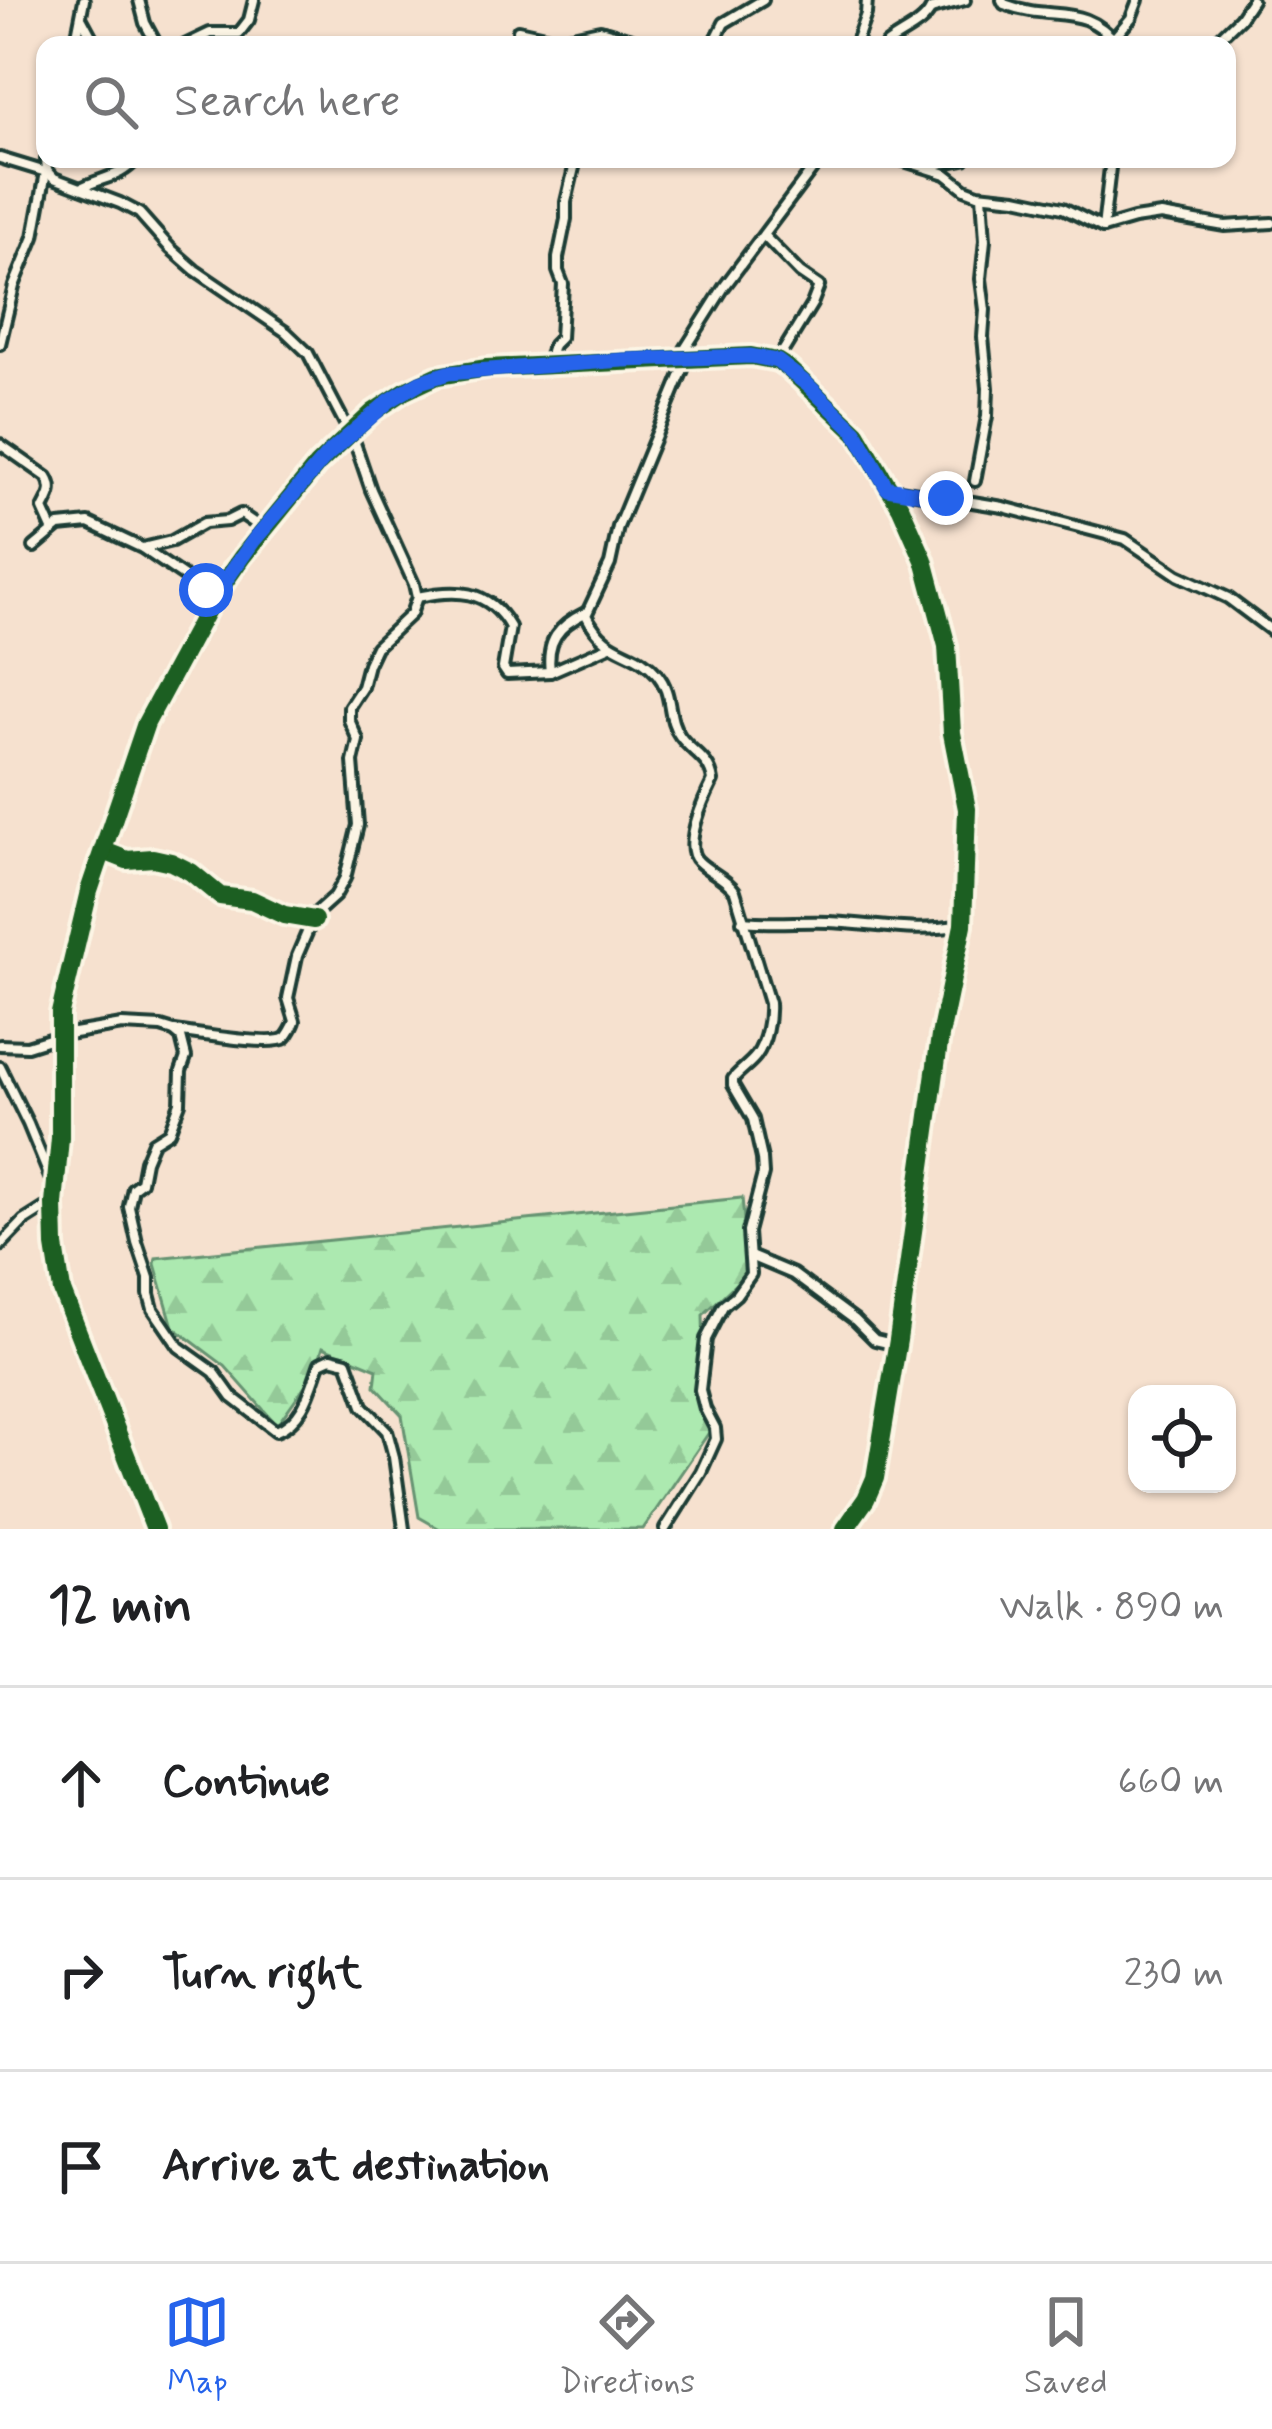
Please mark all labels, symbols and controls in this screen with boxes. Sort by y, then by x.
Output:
search box [36,36,1236,168]
icon: search [78,69,144,135]
text: Search here [174,73,401,132]
route end [919,471,973,525]
route start [179,563,233,617]
map controls [1128,1385,1236,1493]
button: locate [1128,1385,1236,1493]
text: 12 min [48,1574,192,1640]
text: Walk · 890 m [999,1582,1224,1633]
icon: ahead [48,1750,114,1816]
text: Continue [162,1753,330,1812]
text: 660 m [1117,1757,1224,1808]
icon: right [48,1942,114,2008]
text: Turn right [162,1945,362,2004]
text: 230 m [1123,1949,1224,2000]
icon: arrive [48,2134,114,2200]
text: Arrive at destination [162,2137,550,2196]
tab: Map [164,2289,230,2405]
tab: Directions [559,2289,695,2405]
tab: Saved [1024,2289,1108,2405]

